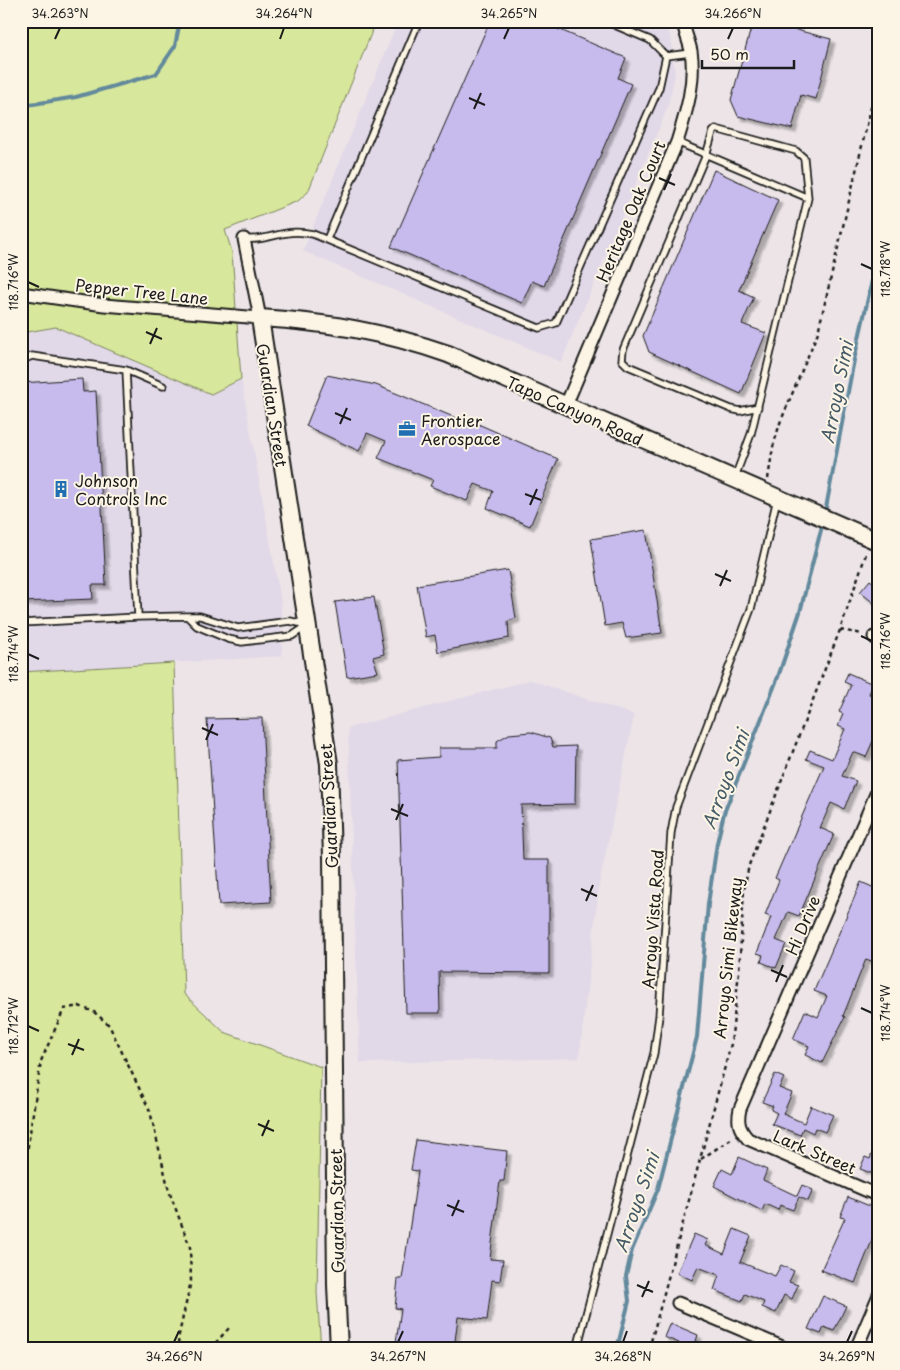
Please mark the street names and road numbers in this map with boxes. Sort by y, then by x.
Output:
street label: Heritage Oak Court [589,136,671,285]
street label: Pepper Tree Lane [74,272,210,310]
street label: Guardian Street [251,341,295,469]
street label: Tapo Canyon Road [503,369,647,451]
street label: Guardian Street [313,743,343,869]
street label: Arroyo Vista Road [635,849,669,989]
street label: Arroyo Simi Bikeway [707,876,747,1040]
street label: Hi Drive [779,891,825,959]
street label: Lark Street [770,1123,860,1179]
street label: Guardian Street [323,1148,349,1274]

